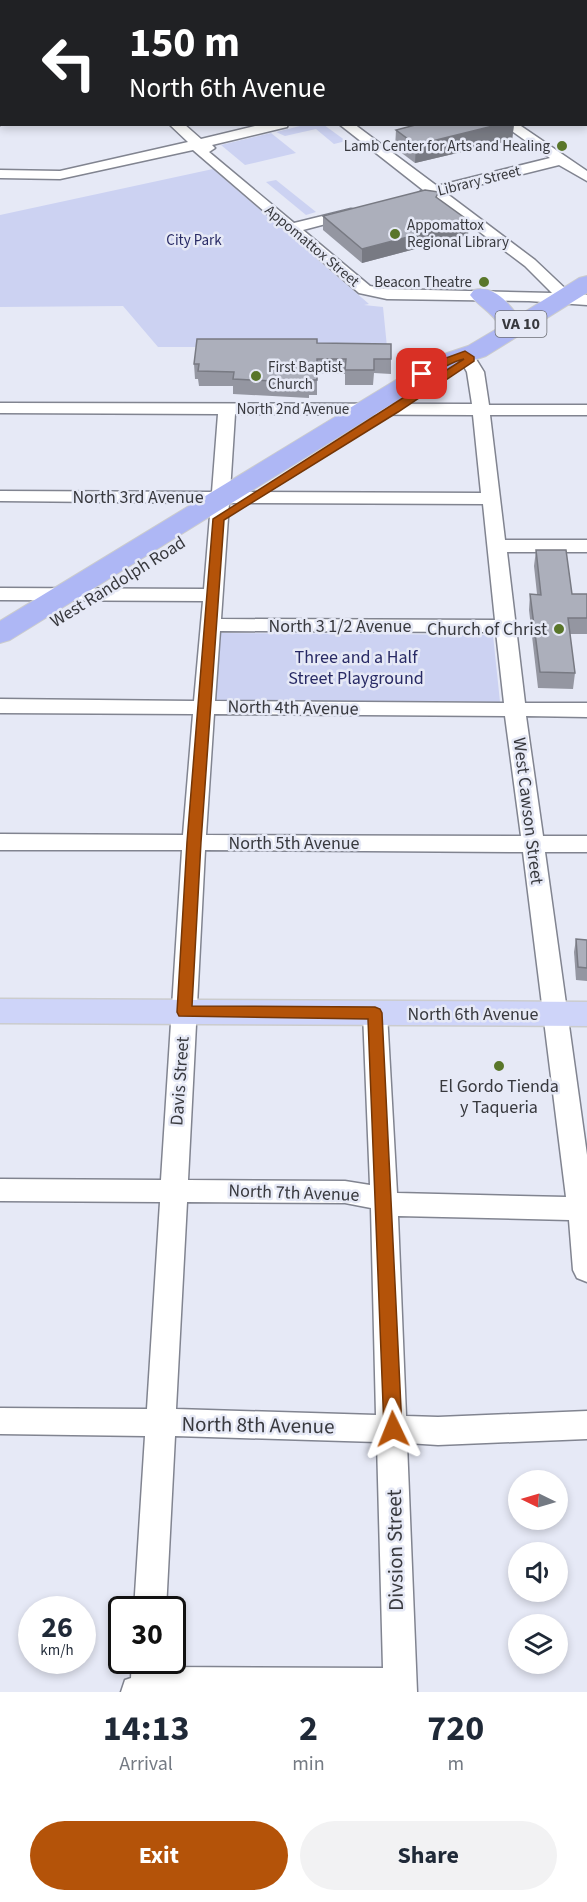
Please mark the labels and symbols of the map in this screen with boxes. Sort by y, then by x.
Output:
place label: Lamb Center for Arts and Healing [344,136,550,157]
marker: Lamb Center for Arts and Healing [555,139,569,153]
street label: Library Street [435,161,523,201]
street label: Appomattox Street [260,200,364,292]
place label: Appomattox Regional Library [407,215,509,253]
marker: Appomattox Regional Library [388,227,402,241]
park label: City Park [166,230,222,251]
place label: Beacon Theatre [374,272,472,293]
marker: Beacon Theatre [477,275,491,289]
road number: VA 10 [496,311,546,337]
pin [396,348,447,399]
place label: First Baptist Church [268,357,343,395]
marker: First Baptist Church [249,369,263,383]
street label: North 2nd Avenue [237,399,349,420]
street label: North 3rd Avenue [72,485,204,510]
street label: West Randolph Road [45,530,191,634]
street label: North 3 1/2 Avenue [269,614,412,639]
place label: Church of Christ [427,617,547,642]
marker: Church of Christ [552,622,566,636]
park label: Three and a Half Street Playground [288,645,424,691]
street label: North 4th Avenue [227,694,359,722]
street label: West Cawson Street [507,736,549,886]
street label: North 5th Avenue [228,831,360,856]
street label: North 6th Avenue [407,1002,539,1027]
street label: Davis Street [164,1036,196,1126]
marker: El Gordo Tienda y Taqueria [492,1059,506,1073]
place label: El Gordo Tienda y Taqueria [439,1074,559,1120]
street label: North 7th Avenue [228,1178,360,1208]
position arrow [361,1397,425,1461]
street label: North 8th Avenue [181,1409,335,1441]
north arrow [508,1470,568,1530]
street label: Divsion Street [379,1489,411,1611]
speed limit sign: 30 [108,1596,186,1674]

